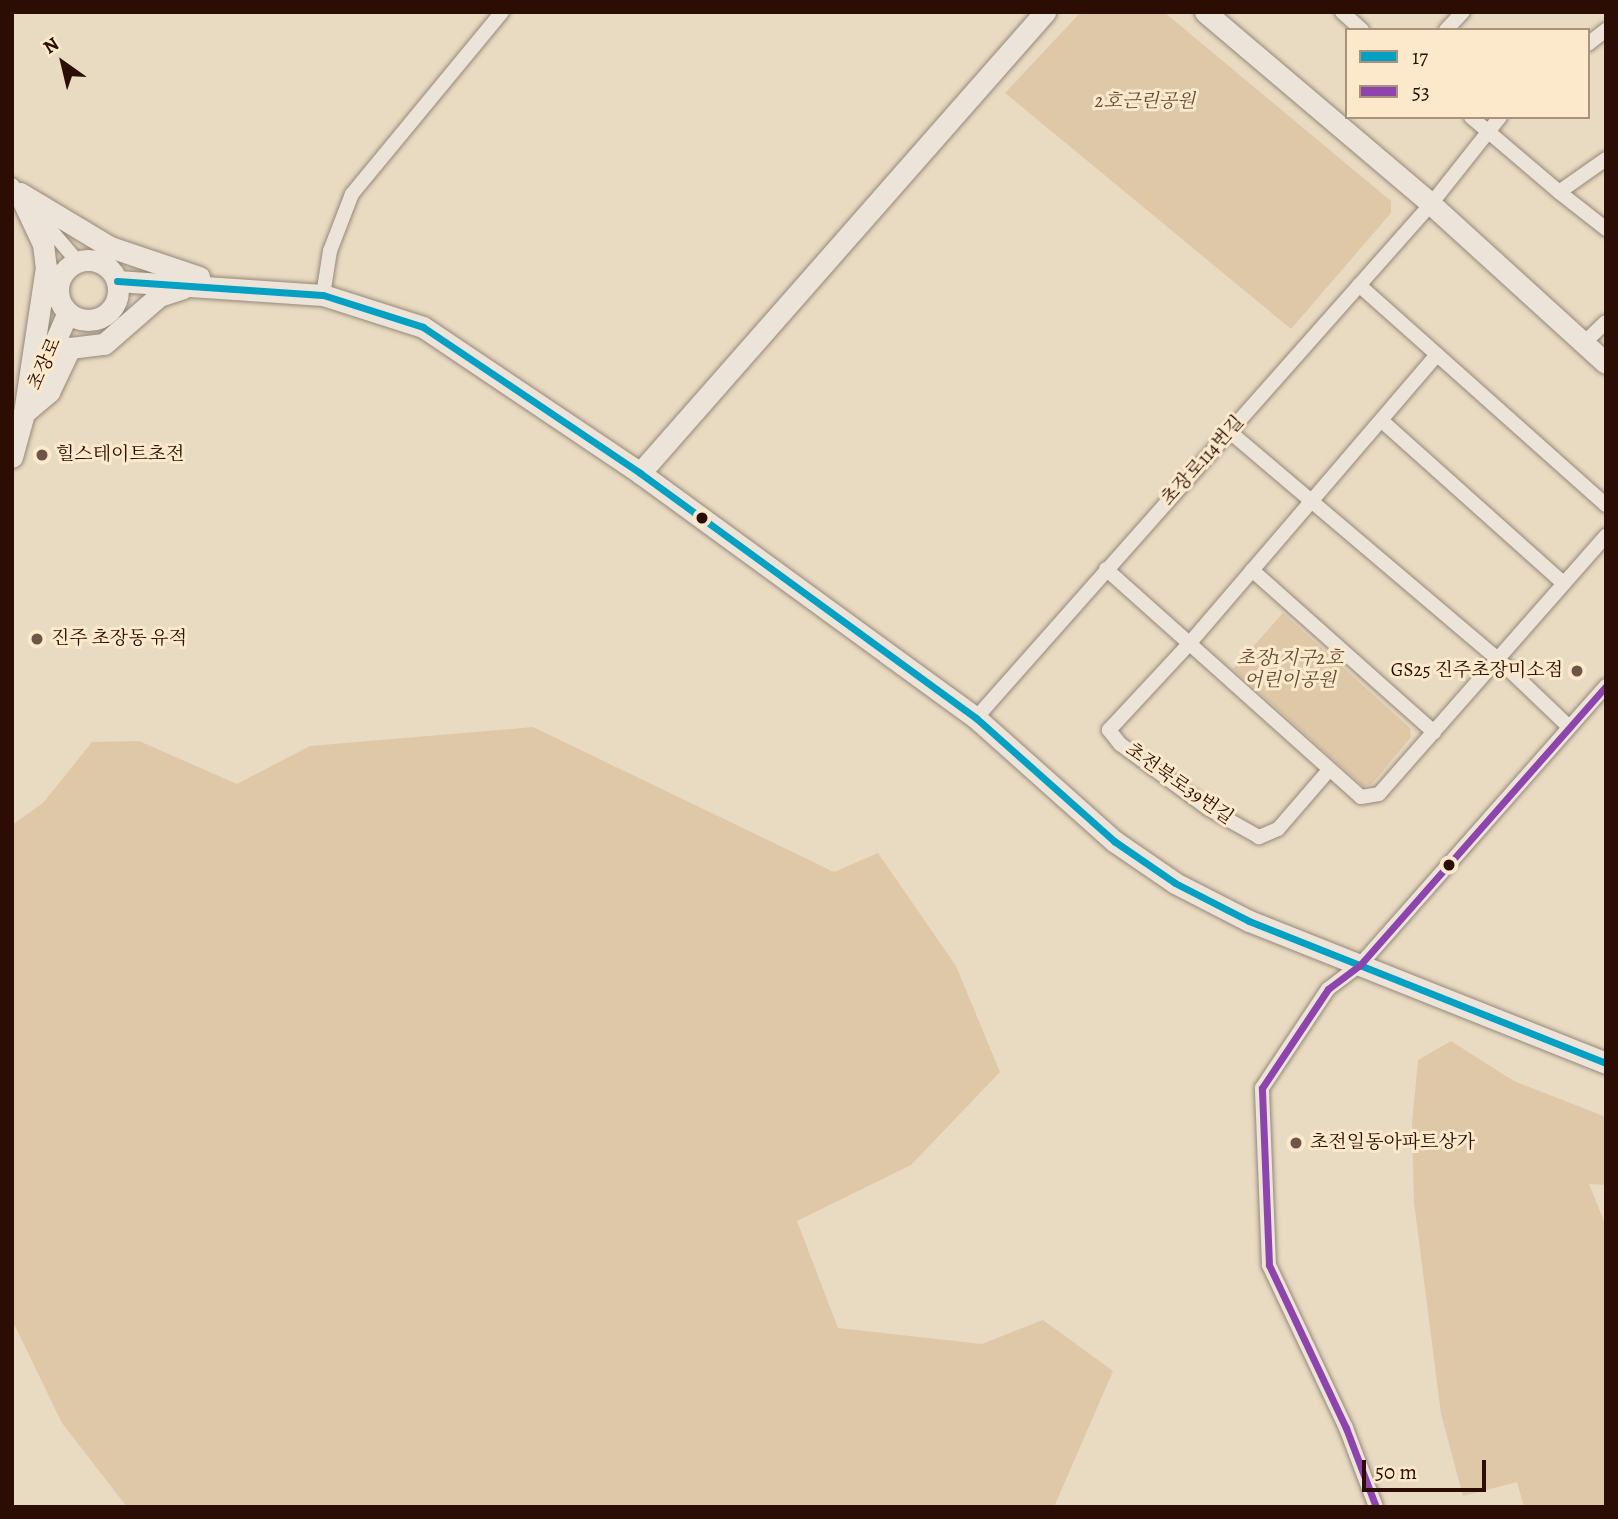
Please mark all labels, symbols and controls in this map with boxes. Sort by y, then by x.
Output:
north arrow [28,28,98,98]
legend [1345,28,1590,119]
text: N [38,31,64,60]
text: 17 [1412,43,1428,71]
text: 53 [1412,78,1430,106]
park label: 2호근린공원 [1095,91,1195,113]
street label: 초장로 [23,334,67,394]
street label: 초장로114번길 [1157,411,1249,511]
place label: 힐스테이트초전 [56,444,184,466]
marker: 힐스테이트초전 [34,447,50,463]
unlabelled marker [695,511,709,525]
place label: 진주 초장동 유적 [51,628,187,650]
marker: 진주 초장동 유적 [29,631,45,647]
park label: 초장1지구2호 어린이공원 [1237,648,1343,692]
place label: GS25 진주초장미소점 [1391,660,1563,682]
marker: GS25 진주초장미소점 [1569,663,1585,679]
street label: 초전북로39번길 [1121,738,1237,830]
unlabelled marker [1442,858,1456,872]
place label: 초전일동아파트상가 [1310,1132,1475,1154]
marker: 초전일동아파트상가 [1288,1135,1304,1151]
scale bar [1366,1446,1490,1490]
text: 50 m [1375,1458,1417,1486]

